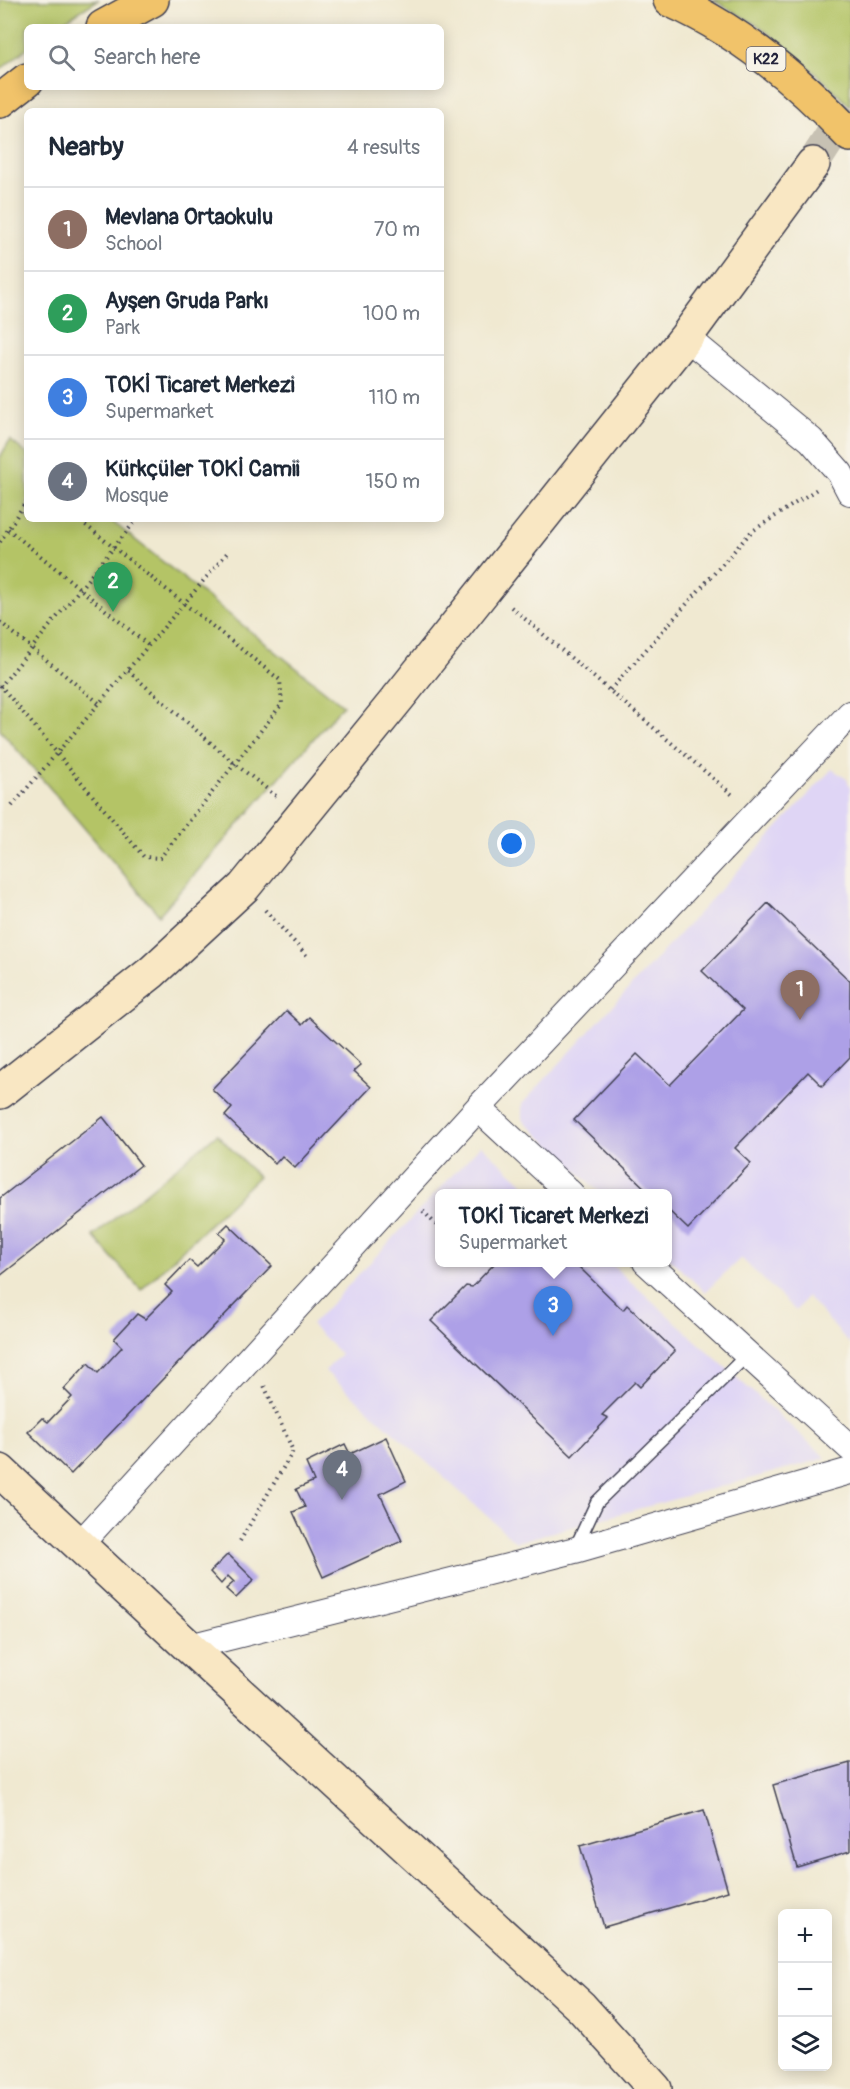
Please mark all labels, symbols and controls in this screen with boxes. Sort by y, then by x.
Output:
search box [24,24,444,90]
icon: search [45,41,78,74]
text: Search here [93,43,200,71]
road number: K22 [746,47,786,71]
text: Nearby [48,131,124,163]
text: 4 results [347,135,420,160]
text: Mevlana Ortaokulu [105,203,273,231]
text: 1 [64,217,71,242]
text: 70 m [374,217,420,242]
text: School [105,231,162,256]
text: Ayşen Gruda Parkı [105,287,269,315]
text: 2 [62,301,73,326]
text: 100 m [363,301,420,326]
text: Park [105,315,140,340]
text: TOKİ Ticaret Merkezi [105,371,295,399]
text: 3 [62,385,73,410]
text: 110 m [369,385,420,410]
text: Supermarket [105,399,214,424]
text: Kürkçüler TOKİ Camii [105,455,300,483]
text: 4 [62,469,73,494]
text: 150 m [366,469,420,494]
text: Mosque [105,483,168,508]
pin: 2 [94,562,132,612]
your location [497,829,526,858]
pin: 1 [780,970,820,1020]
popup [435,1189,672,1267]
text: TOKİ Ticaret Merkezi [459,1202,648,1230]
text: Supermarket [459,1230,567,1255]
pin: 3 [534,1286,572,1336]
pin: 4 [322,1450,362,1500]
map controls [778,1909,832,2071]
button: + [778,1909,832,1963]
button: − [778,1963,832,2017]
button: layers [778,2017,832,2071]

